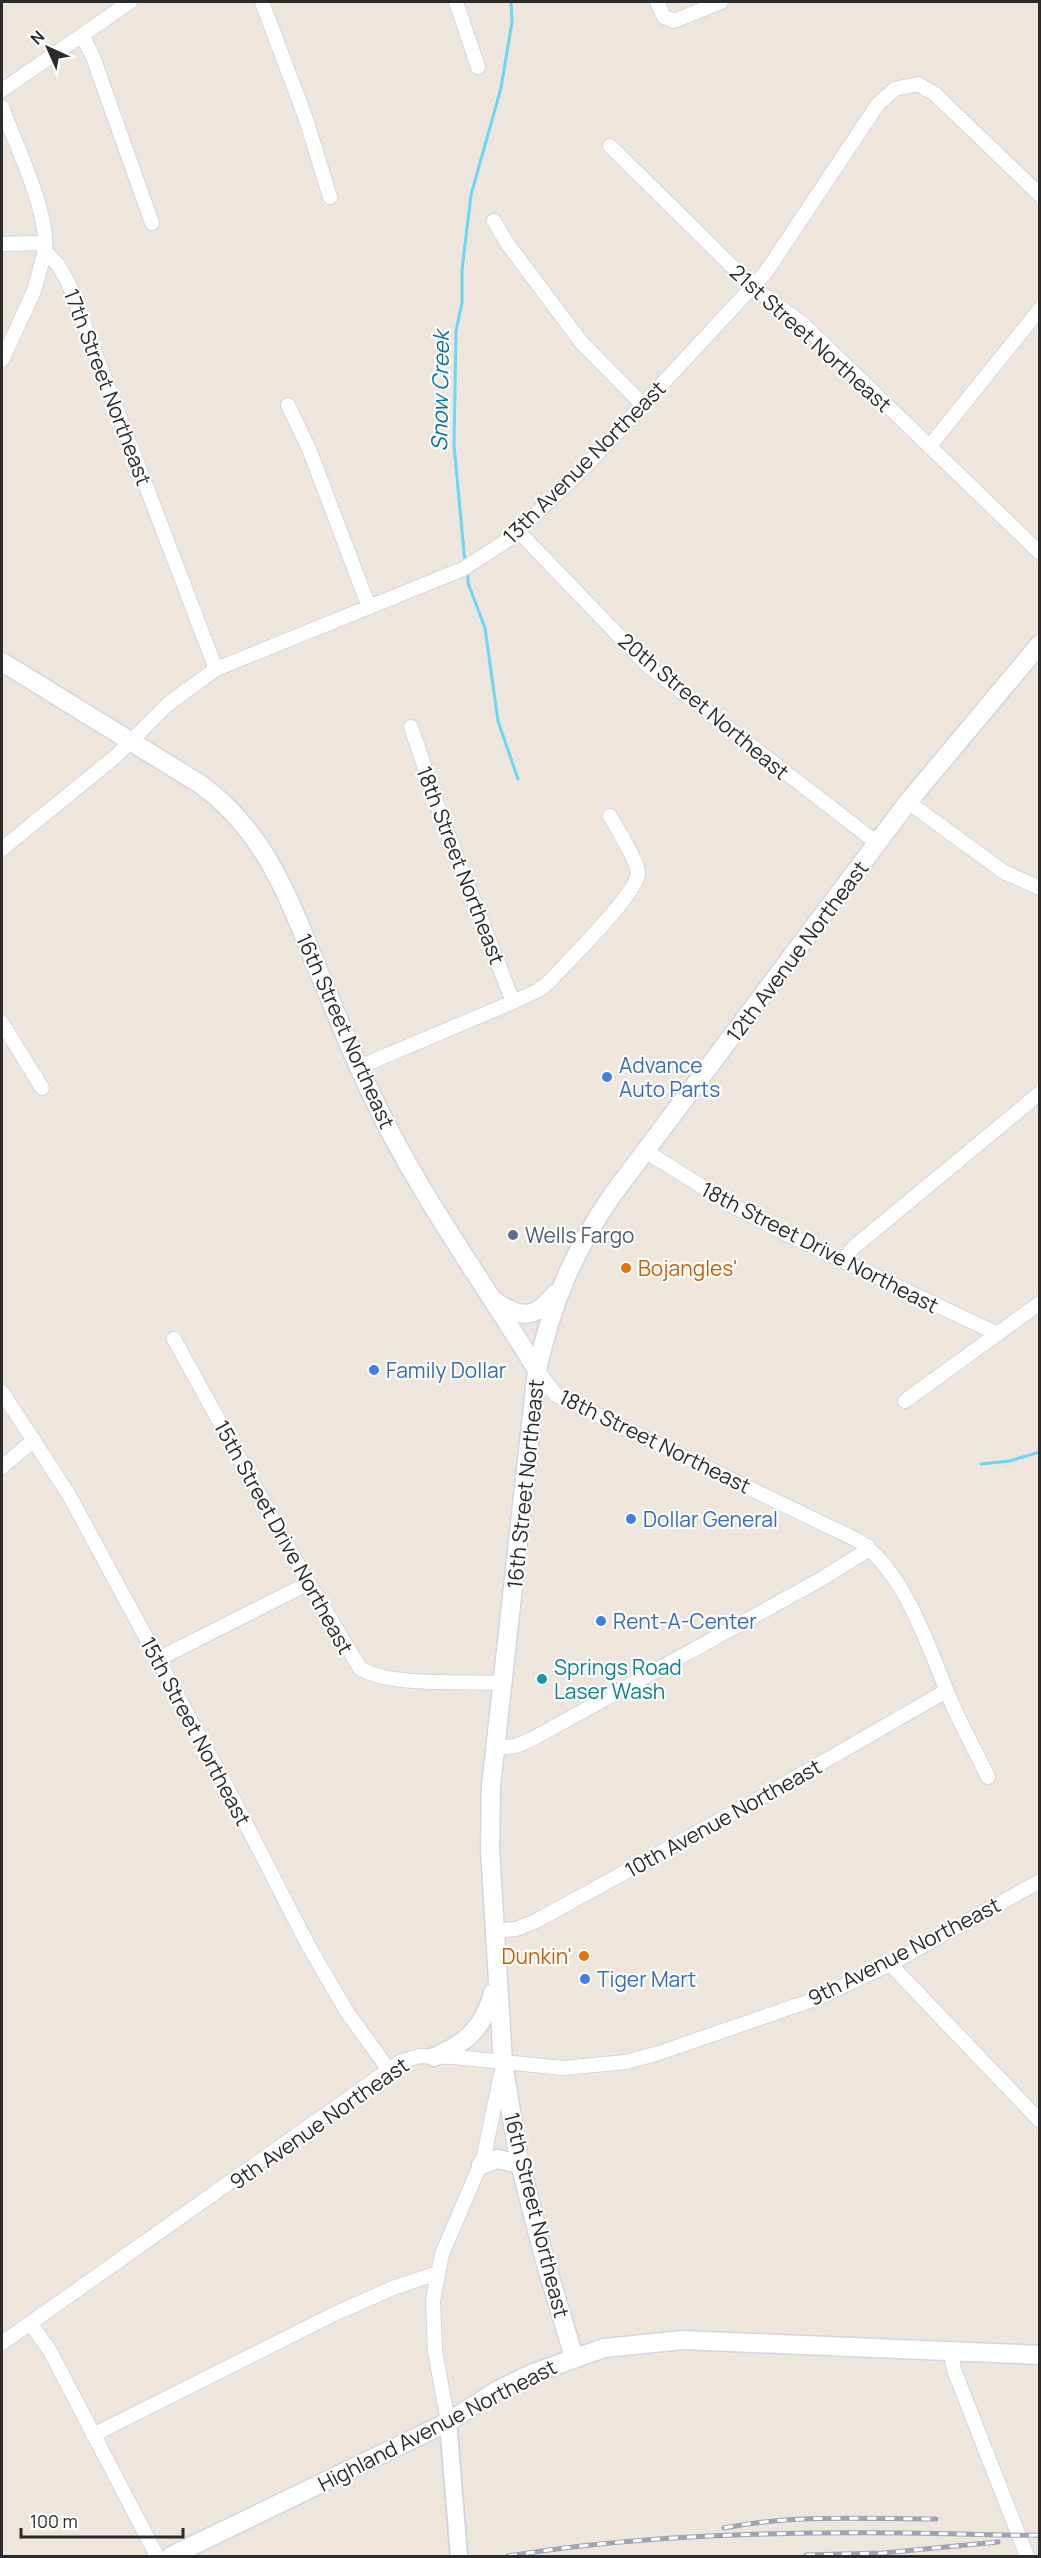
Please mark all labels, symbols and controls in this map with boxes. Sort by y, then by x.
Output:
north arrow [18,18,78,78]
text: N [26,26,49,49]
street label: 21st Street Northeast [724,258,898,418]
street label: 17th Street Northeast [58,285,158,489]
water label: Snow Creek [424,327,456,452]
street label: 13th Avenue Northeast [497,375,671,549]
street label: 20th Street Northeast [613,626,795,786]
street label: 18th Street Northeast [410,762,512,968]
street label: 12th Avenue Northeast [720,855,874,1047]
street label: 16th Street Northeast [290,929,402,1133]
place label: Advance Auto Parts [619,1051,720,1103]
marker: Advance Auto Parts [600,1070,614,1084]
street label: 18th Street Drive Northeast [696,1175,944,1319]
place label: Wells Fargo [525,1221,635,1249]
marker: Wells Fargo [506,1228,520,1242]
place label: Bojangles' [638,1254,737,1282]
marker: Bojangles' [619,1261,633,1275]
place label: Family Dollar [386,1356,507,1384]
marker: Family Dollar [367,1363,381,1377]
street label: 16th Street Northeast [500,1378,550,1590]
street label: 18th Street Northeast [555,1382,755,1500]
street label: 15th Street Drive Northeast [208,1415,360,1659]
place label: Dollar General [643,1505,778,1533]
marker: Dollar General [624,1512,638,1526]
place label: Rent-A-Center [613,1607,757,1635]
marker: Rent-A-Center [594,1614,608,1628]
street label: 15th Street Northeast [134,1632,258,1830]
place label: Springs Road Laser Wash [554,1653,682,1705]
marker: Springs Road Laser Wash [535,1672,549,1686]
street label: 10th Avenue Northeast [620,1752,826,1884]
street label: 9th Avenue Northeast [803,1890,1005,2012]
place label: Dunkin' [502,1942,572,1970]
marker: Dunkin' [577,1949,591,1963]
place label: Tiger Mart [597,1965,696,1993]
marker: Tiger Mart [578,1972,592,1986]
street label: 9th Avenue Northeast [224,2051,414,2195]
street label: 16th Street Northeast [498,2109,576,2321]
street label: Highland Avenue Northeast [313,2353,561,2497]
scale bar [21,2501,183,2539]
text: 100 m [30,2509,78,2533]

